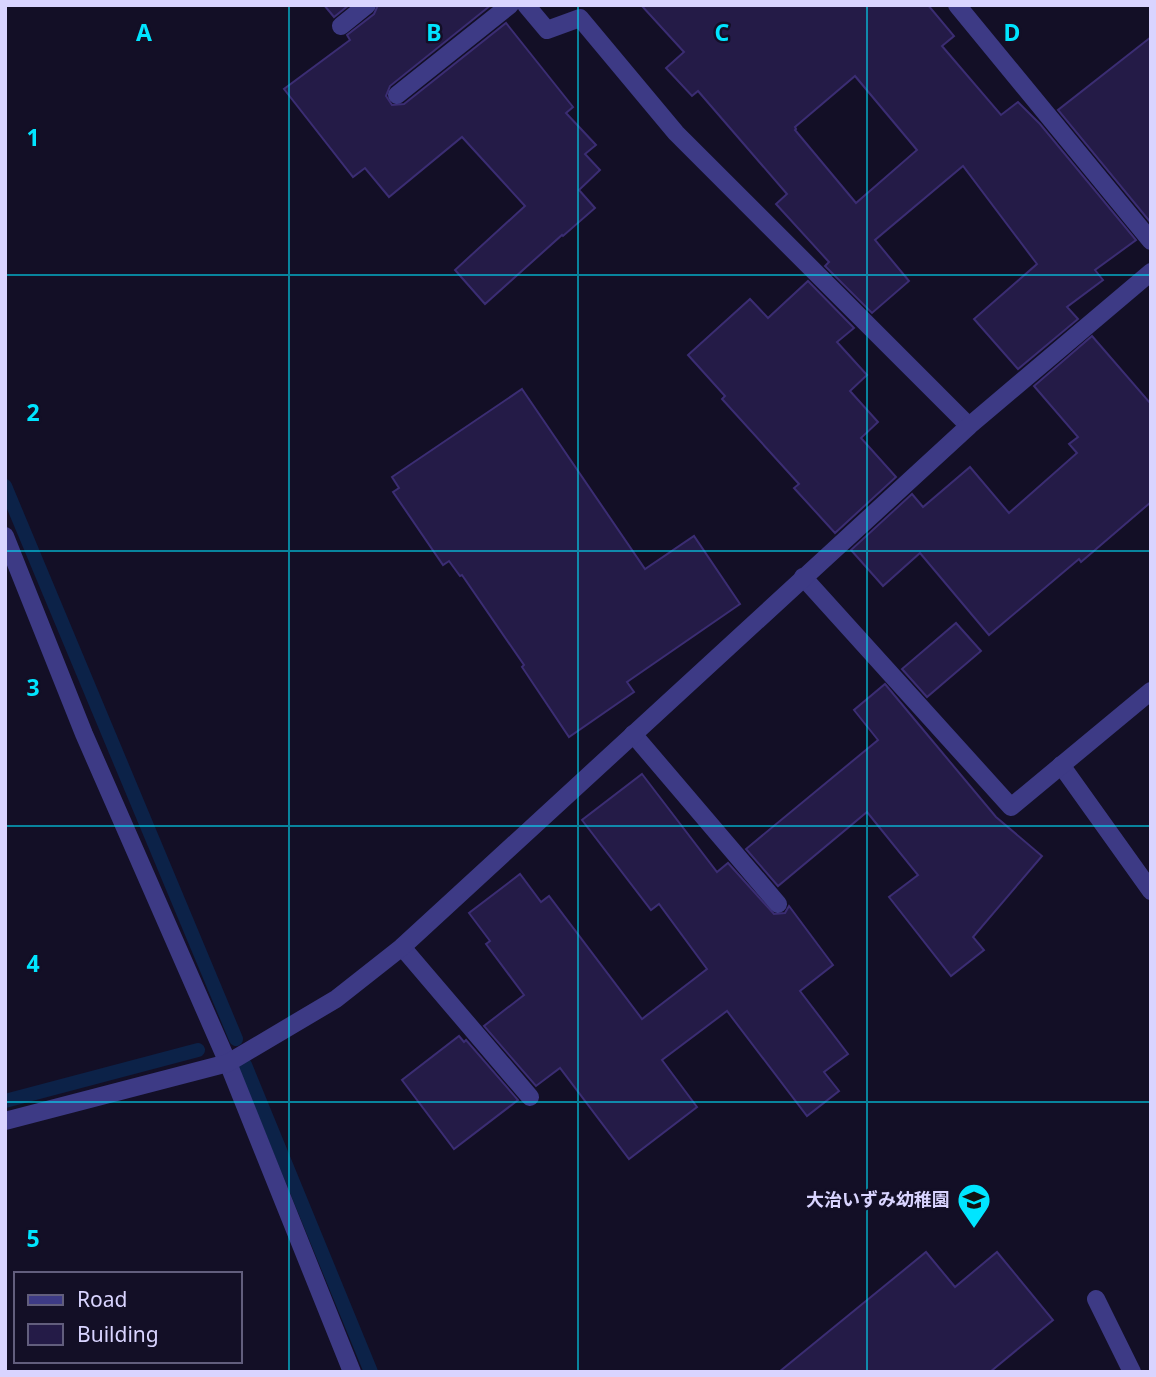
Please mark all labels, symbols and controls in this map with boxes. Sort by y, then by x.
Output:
text: A [136,16,152,48]
text: B [426,16,442,48]
text: C [715,16,730,48]
text: D [1004,16,1020,48]
text: 1 [26,121,40,153]
text: 2 [26,396,40,428]
text: 3 [26,671,40,703]
text: 4 [26,947,40,979]
school or university icon: 大治いずみ幼稚園 [955,1181,993,1230]
place label: 大治いずみ幼稚園 [806,1187,950,1211]
text: 5 [26,1222,40,1254]
legend [14,1272,242,1363]
text: Road [77,1285,127,1313]
text: Building [77,1320,159,1348]

